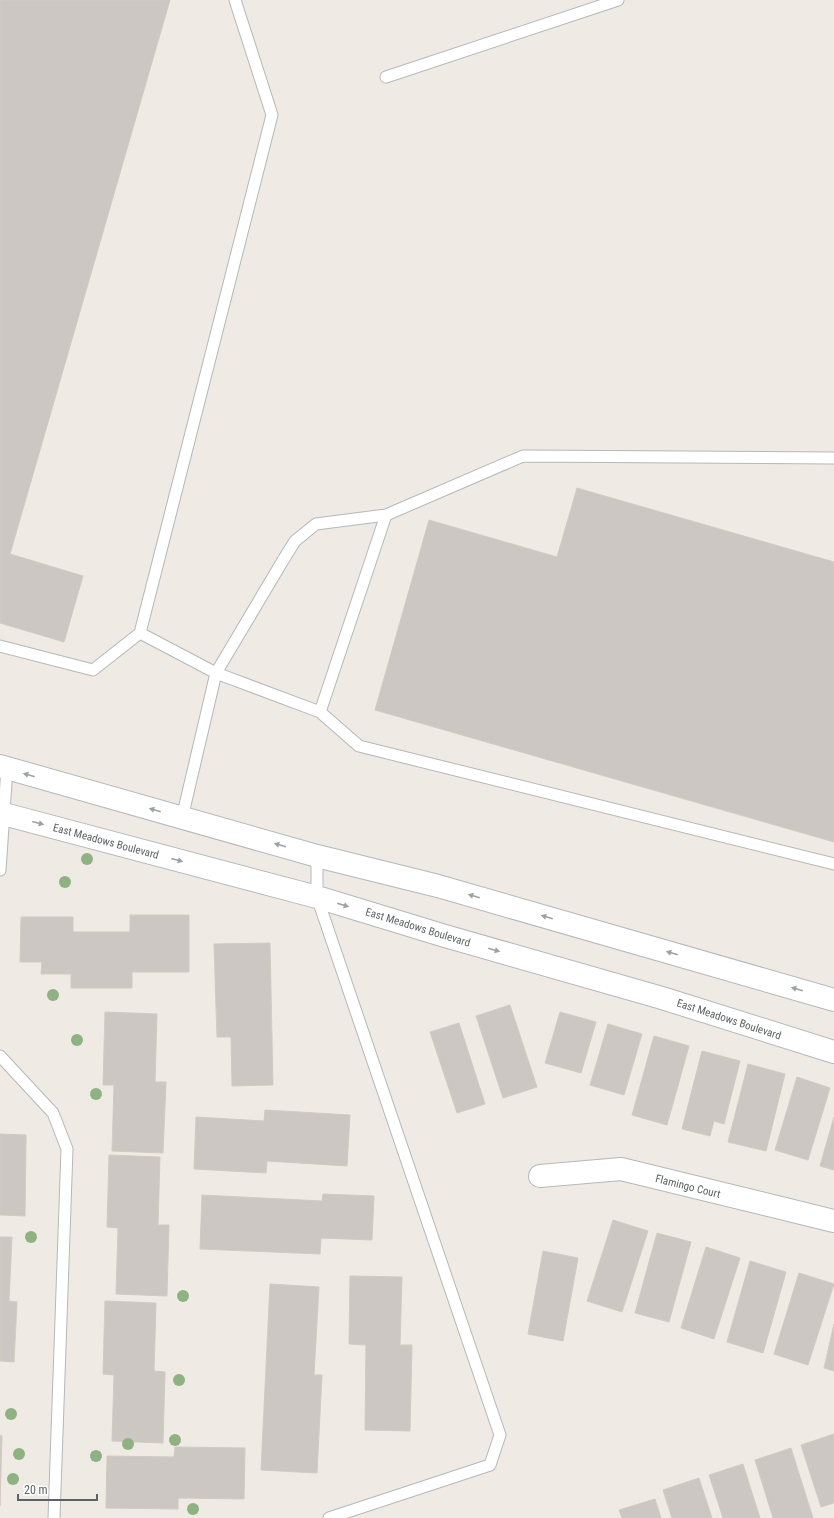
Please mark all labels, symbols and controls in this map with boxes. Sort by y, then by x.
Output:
one-way arrow [23,771,36,777]
one-way arrow [148,807,160,813]
one-way arrow [32,820,44,826]
street label: East Meadows Boulevard [52,821,160,862]
one-way arrow [273,842,285,848]
one-way arrow [171,857,183,863]
one-way arrow [468,893,480,899]
one-way arrow [337,902,349,908]
street label: East Meadows Boulevard [364,905,472,950]
one-way arrow [540,914,552,920]
one-way arrow [488,947,500,953]
one-way arrow [665,950,677,956]
one-way arrow [790,986,802,992]
street label: East Meadows Boulevard [675,996,783,1042]
street label: Flamingo Court [654,1172,722,1201]
scale bar [18,1476,97,1502]
text: 20 m [24,1483,48,1497]

